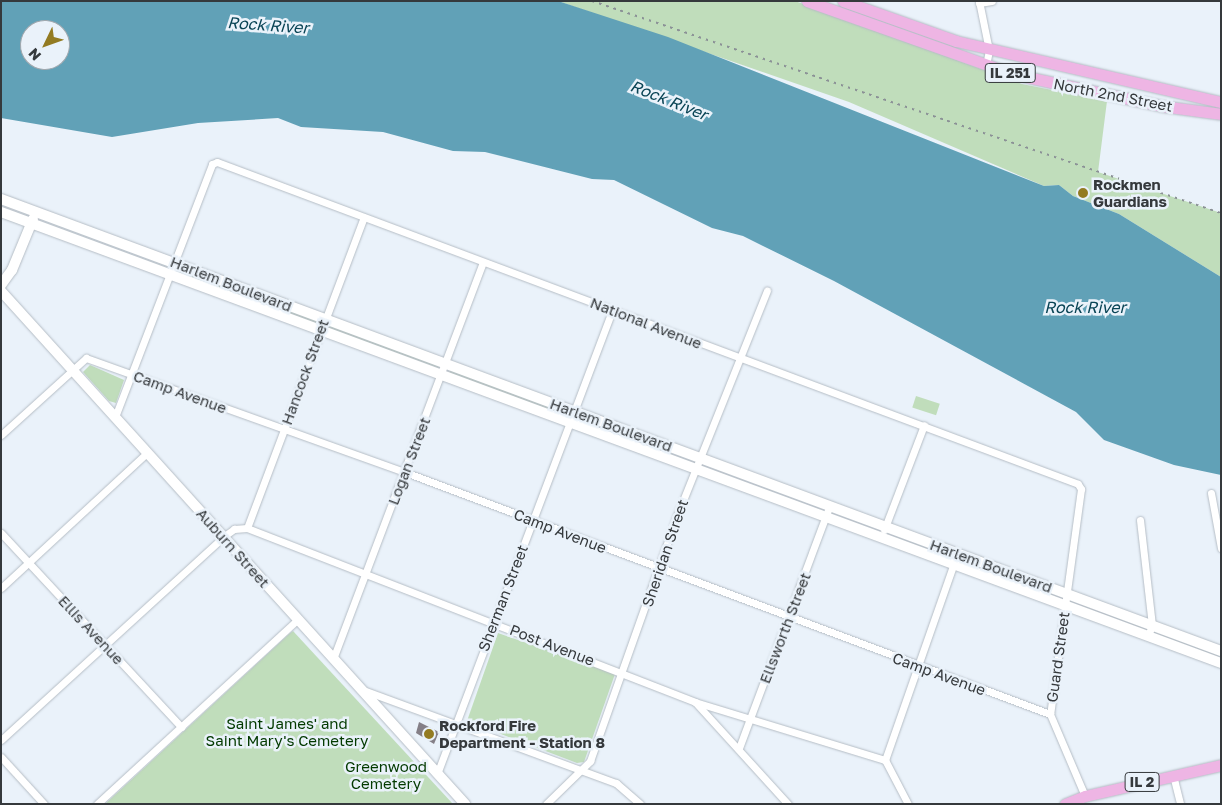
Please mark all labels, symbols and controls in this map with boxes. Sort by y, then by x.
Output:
water label: Rock River [227,13,309,37]
north arrow [20,20,70,70]
text: N [24,45,44,64]
road number: IL 251 [984,62,1036,84]
street label: North 2nd Street [1052,75,1174,115]
water label: Rock River [628,76,710,124]
place label: Rockmen Guardians [1093,175,1167,210]
marker: Rockmen Guardians [1077,187,1089,199]
street label: Harlem Boulevard [168,253,294,315]
street label: National Avenue [588,293,704,353]
water label: Rock River [1044,297,1126,317]
street label: Hancock Street [278,317,332,427]
street label: Camp Avenue [131,367,229,417]
street label: Harlem Boulevard [547,395,675,455]
street label: Logan Street [384,415,434,507]
street label: Sheridan Street [638,497,692,609]
street label: Auburn Street [193,505,273,591]
street label: Camp Avenue [511,505,609,557]
street label: Harlem Boulevard [927,536,1055,596]
street label: Sherman Street [474,542,532,654]
street label: Ellsworth Street [756,570,814,686]
street label: Ellis Avenue [55,592,127,668]
street label: Guard Street [1043,611,1073,703]
street label: Post Avenue [507,621,597,669]
street label: Camp Avenue [890,649,988,699]
park label: Saint James' and Saint Mary's Cemetery [206,714,368,749]
place label: Rockford Fire Department - Station 8 [439,716,605,751]
marker: Rockford Fire Department - Station 8 [423,728,435,740]
park label: Greenwood Cemetery [345,757,427,792]
road number: IL 2 [1124,770,1160,794]

